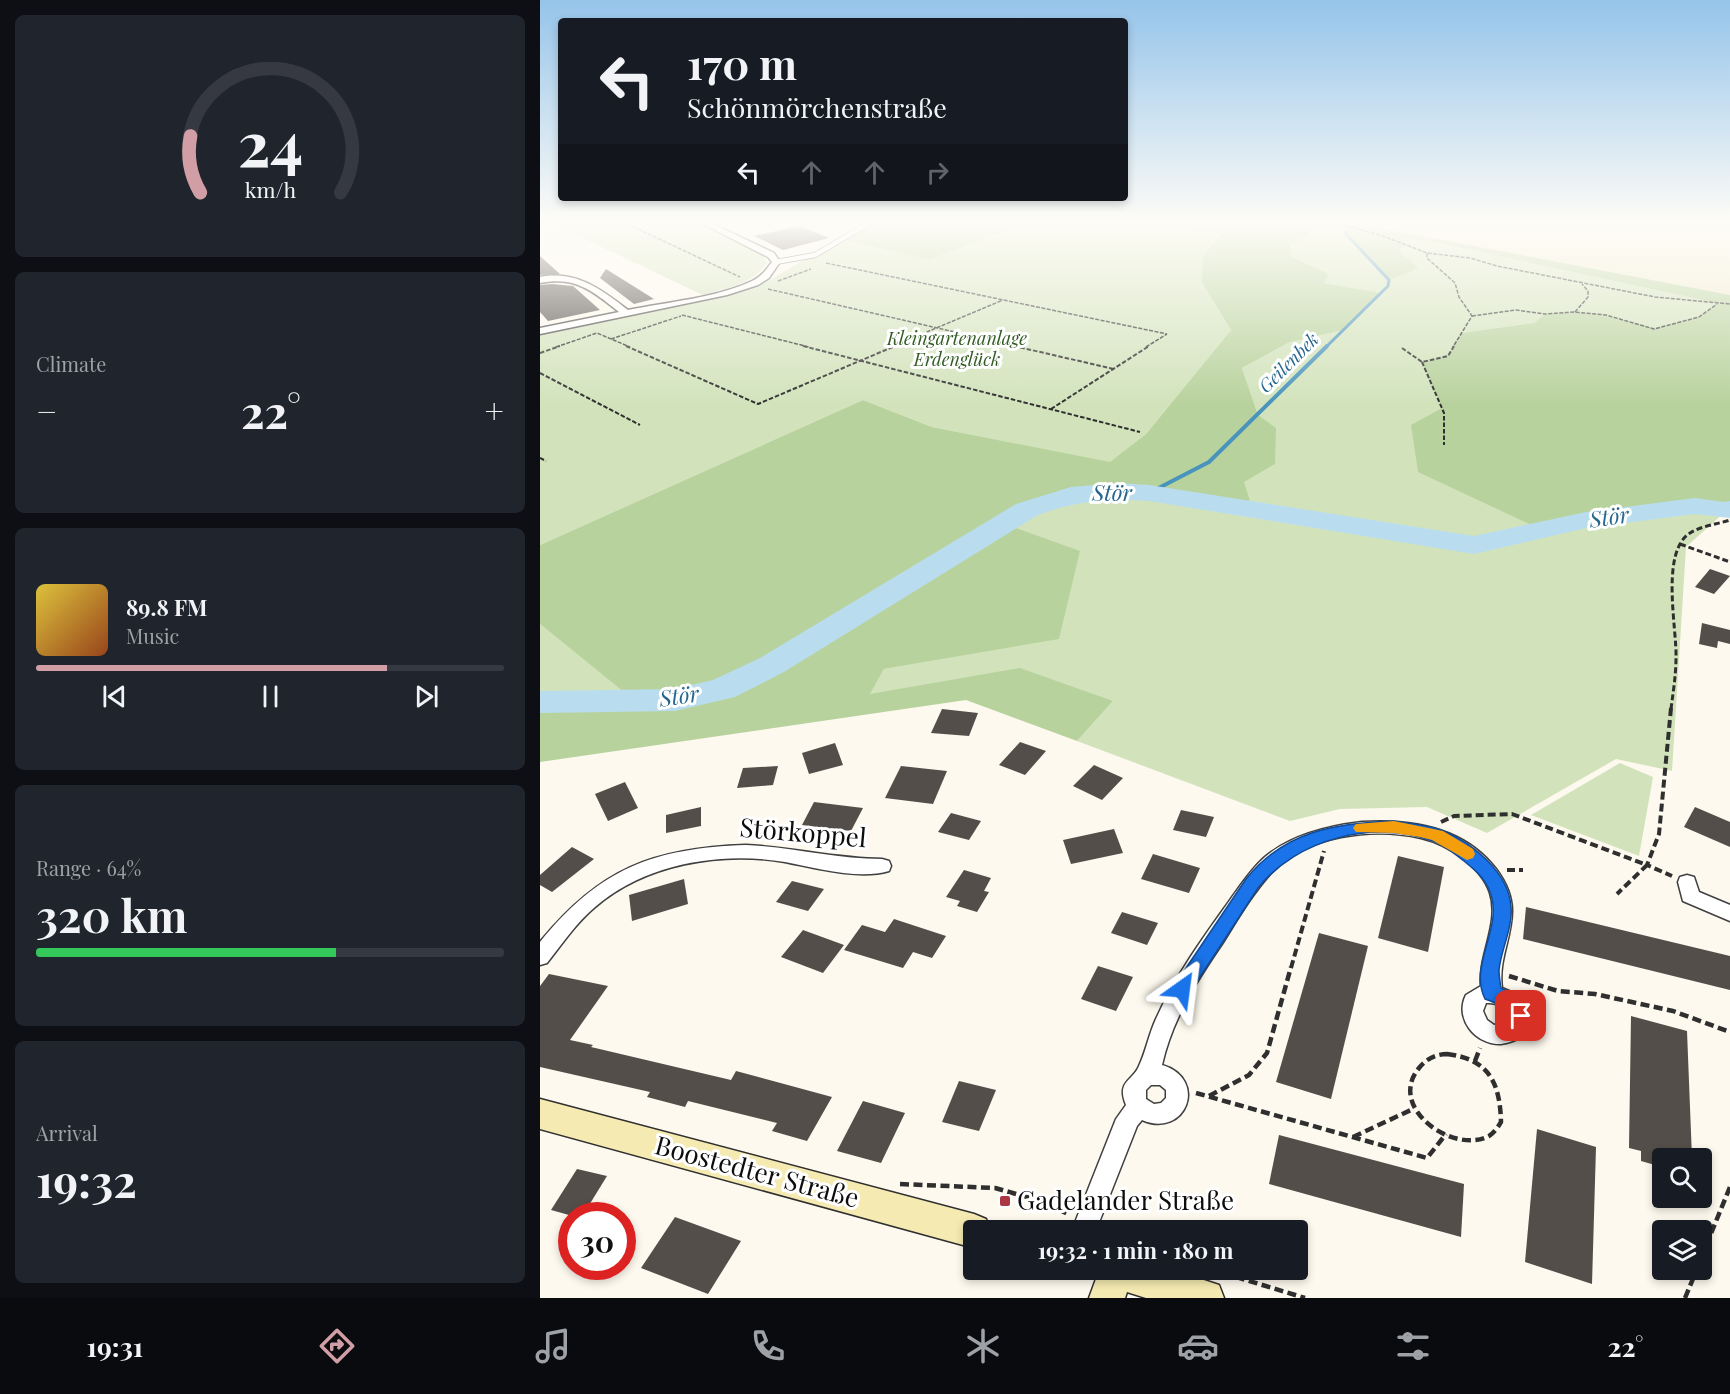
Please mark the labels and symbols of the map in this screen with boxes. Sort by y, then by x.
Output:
park label: Kleingartenanlage Erdenglück [886,326,1027,371]
water label: Geilenbek [1253,327,1323,397]
water label: Stör [1091,477,1132,507]
water label: Stör [1586,498,1631,534]
water label: Stör [656,677,701,713]
street label: Störkoppel [738,809,868,854]
position arrow [1150,957,1214,1021]
pin [1495,990,1546,1041]
street label: Boostedter Straße [652,1127,863,1215]
place label: Gadelander Straße [1017,1182,1234,1217]
marker: Gadelander Straße [998,1194,1012,1208]
speed limit sign: 30 [558,1202,636,1280]

